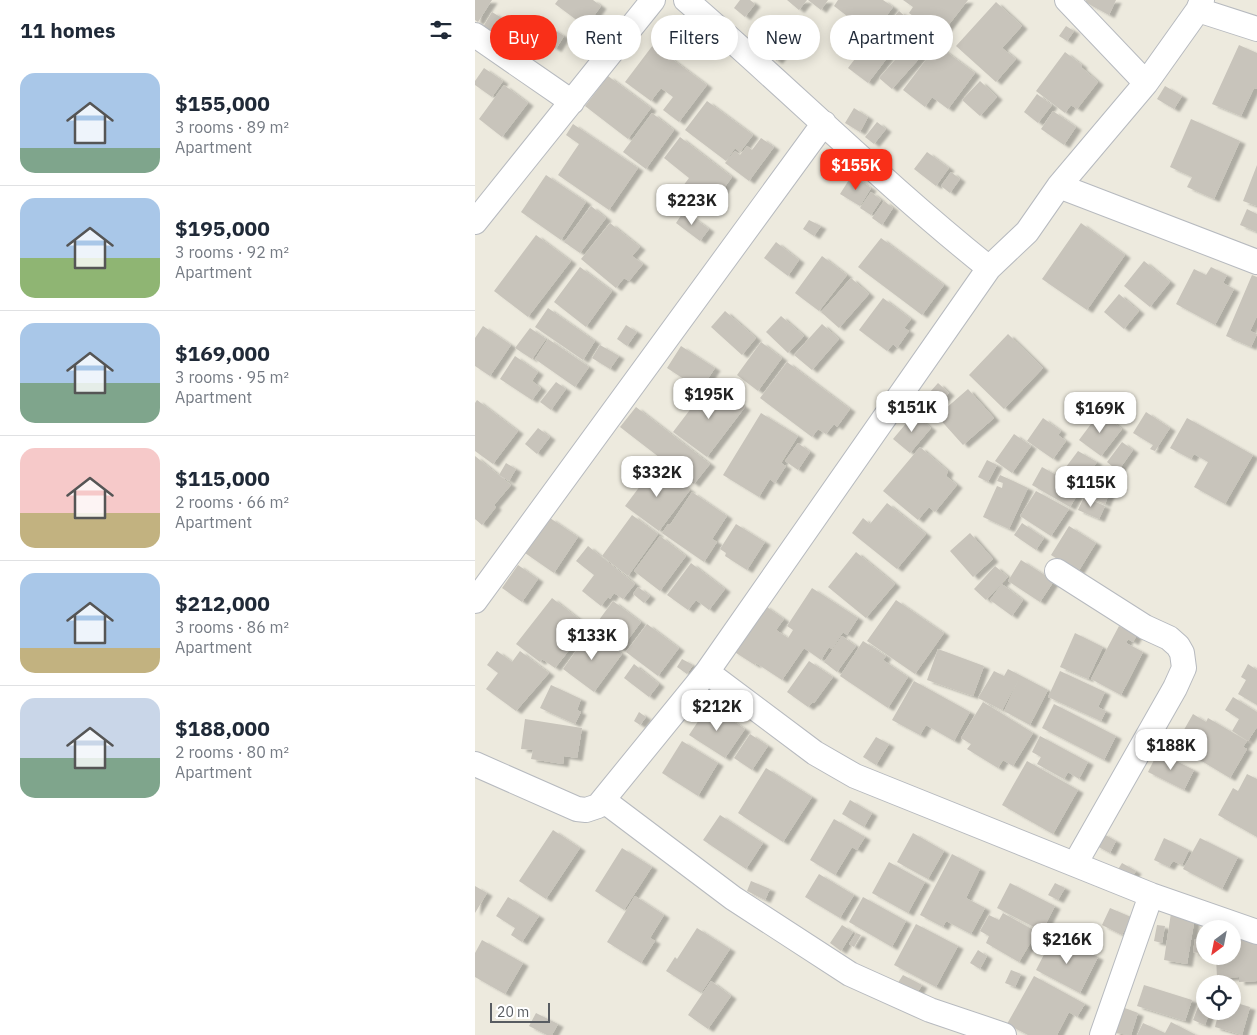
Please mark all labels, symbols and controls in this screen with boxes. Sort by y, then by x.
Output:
chip: Buy [490,15,557,60]
chip: Rent [567,15,641,60]
chip: Filters [651,15,738,60]
chip: New [748,15,820,60]
chip: Apartment [830,15,953,60]
text: 11 homes [20,16,116,44]
icon: filters [427,16,455,44]
text: $155,000 [175,89,270,117]
icon: home [60,93,120,153]
text: 3 rooms · 89 m² [175,117,289,137]
text: Apartment [175,137,252,157]
pin: $155K [821,148,891,191]
text: $155K [831,155,881,175]
pin: $223K [657,184,727,226]
text: $223K [667,190,717,210]
text: $195,000 [175,214,270,242]
icon: home [60,218,120,278]
text: 3 rooms · 92 m² [175,242,289,262]
text: Apartment [175,262,252,282]
text: $169,000 [175,339,270,367]
icon: home [60,343,120,403]
text: 3 rooms · 95 m² [175,367,289,387]
pin: $195K [674,378,744,420]
text: $195K [684,384,734,404]
text: Apartment [175,387,252,407]
pin: $151K [877,390,947,433]
pin: $169K [1065,392,1135,434]
text: $151K [887,397,937,417]
text: $169K [1075,398,1125,418]
pin: $332K [622,456,692,498]
text: $332K [632,462,682,482]
text: $115,000 [175,464,270,492]
pin: $115K [1056,466,1126,508]
icon: home [60,468,120,528]
text: $115K [1066,472,1116,492]
text: 2 rooms · 66 m² [175,492,289,512]
text: Apartment [175,512,252,532]
text: $212,000 [175,589,270,617]
icon: home [60,593,120,653]
text: 3 rooms · 86 m² [175,617,289,637]
pin: $133K [557,618,627,661]
text: $133K [567,625,617,645]
text: Apartment [175,637,252,657]
pin: $212K [682,690,752,732]
text: $212K [692,696,742,716]
text: $188,000 [175,714,270,742]
icon: home [60,718,120,778]
pin: $188K [1136,728,1206,771]
text: $188K [1146,735,1196,755]
text: 2 rooms · 80 m² [175,742,289,762]
text: Apartment [175,762,252,782]
north arrow [1196,920,1241,965]
map controls [1196,920,1241,1020]
pin: $216K [1032,922,1102,965]
text: $216K [1042,929,1092,949]
button: locate [1196,975,1241,1020]
scale bar [490,1000,550,1023]
text: 20 m [497,1003,529,1021]

